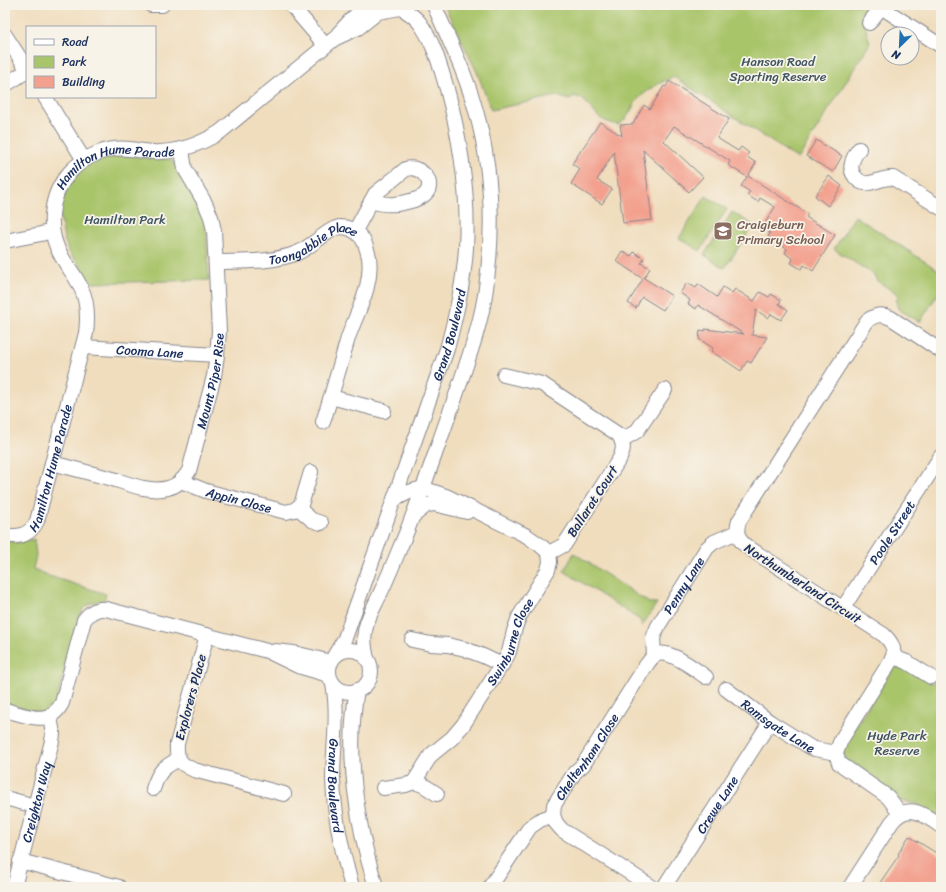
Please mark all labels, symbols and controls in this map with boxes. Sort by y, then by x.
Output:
legend [26,26,156,98]
north arrow [880,26,920,66]
text: Road [62,31,89,53]
text: N [888,44,904,65]
park label: Hanson Road Sporting Reserve [730,50,827,88]
text: Park [62,51,87,73]
text: Building [62,71,105,93]
street label: Hamilton Hume Parade [49,137,177,194]
park label: Hamilton Park [84,208,166,231]
place label: Craigieburn Primary School [737,213,824,251]
street label: Toongabbie Place [267,216,364,272]
school or university icon: Craigieburn Primary School [712,220,734,242]
street label: Grand Boulevard [426,286,473,384]
street label: Mount Piper Rise [190,332,231,431]
street label: Cooma Lane [115,338,185,365]
street label: Hamilton Hume Parade [22,402,79,537]
street label: Ballarat Court [560,460,625,542]
street label: Appin Close [203,480,274,520]
street label: Poole Street [863,496,922,569]
street label: Northumberland Circuit [740,537,867,630]
street label: Penny Lane [657,552,711,619]
street label: Swinburne Close [480,593,540,690]
street label: Explorers Place [168,651,213,743]
street label: Ramsgate Lane [736,693,818,760]
street label: Cheltenham Close [549,708,625,805]
park label: Hyde Park Reserve [867,724,927,762]
street label: Grand Boulevard [321,738,350,836]
street label: Creighton Way [15,759,58,845]
street label: Crewe Lane [690,771,745,839]

